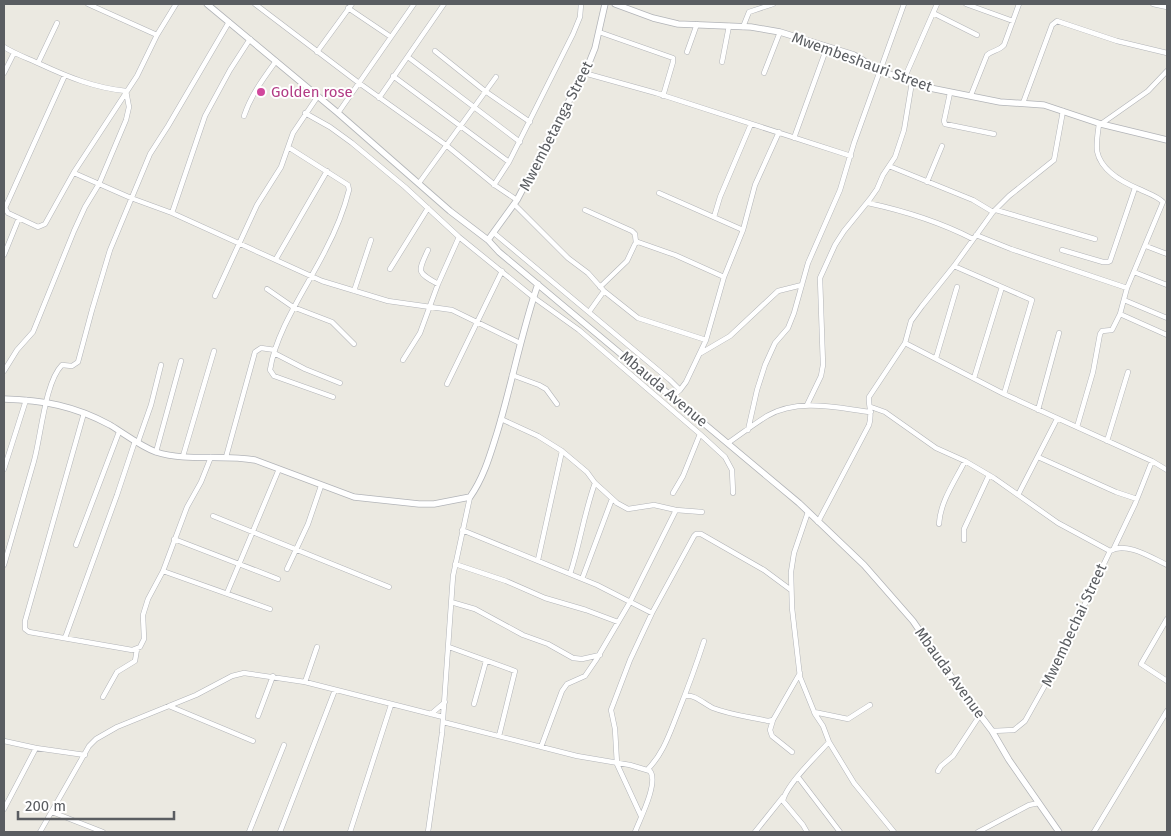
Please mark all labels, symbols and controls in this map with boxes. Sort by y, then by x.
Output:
street label: Mwembeshauri Street [789,28,935,96]
street label: Mwembetanga Street [515,58,597,194]
place label: Golden rose [271,83,353,101]
marker: Golden rose [255,86,267,98]
street label: Mbauda Avenue [617,347,711,431]
street label: Mwembechai Street [1038,560,1111,689]
street label: Mbauda Avenue [911,624,989,722]
scale bar [18,788,174,820]
text: 200 m [25,797,66,815]

